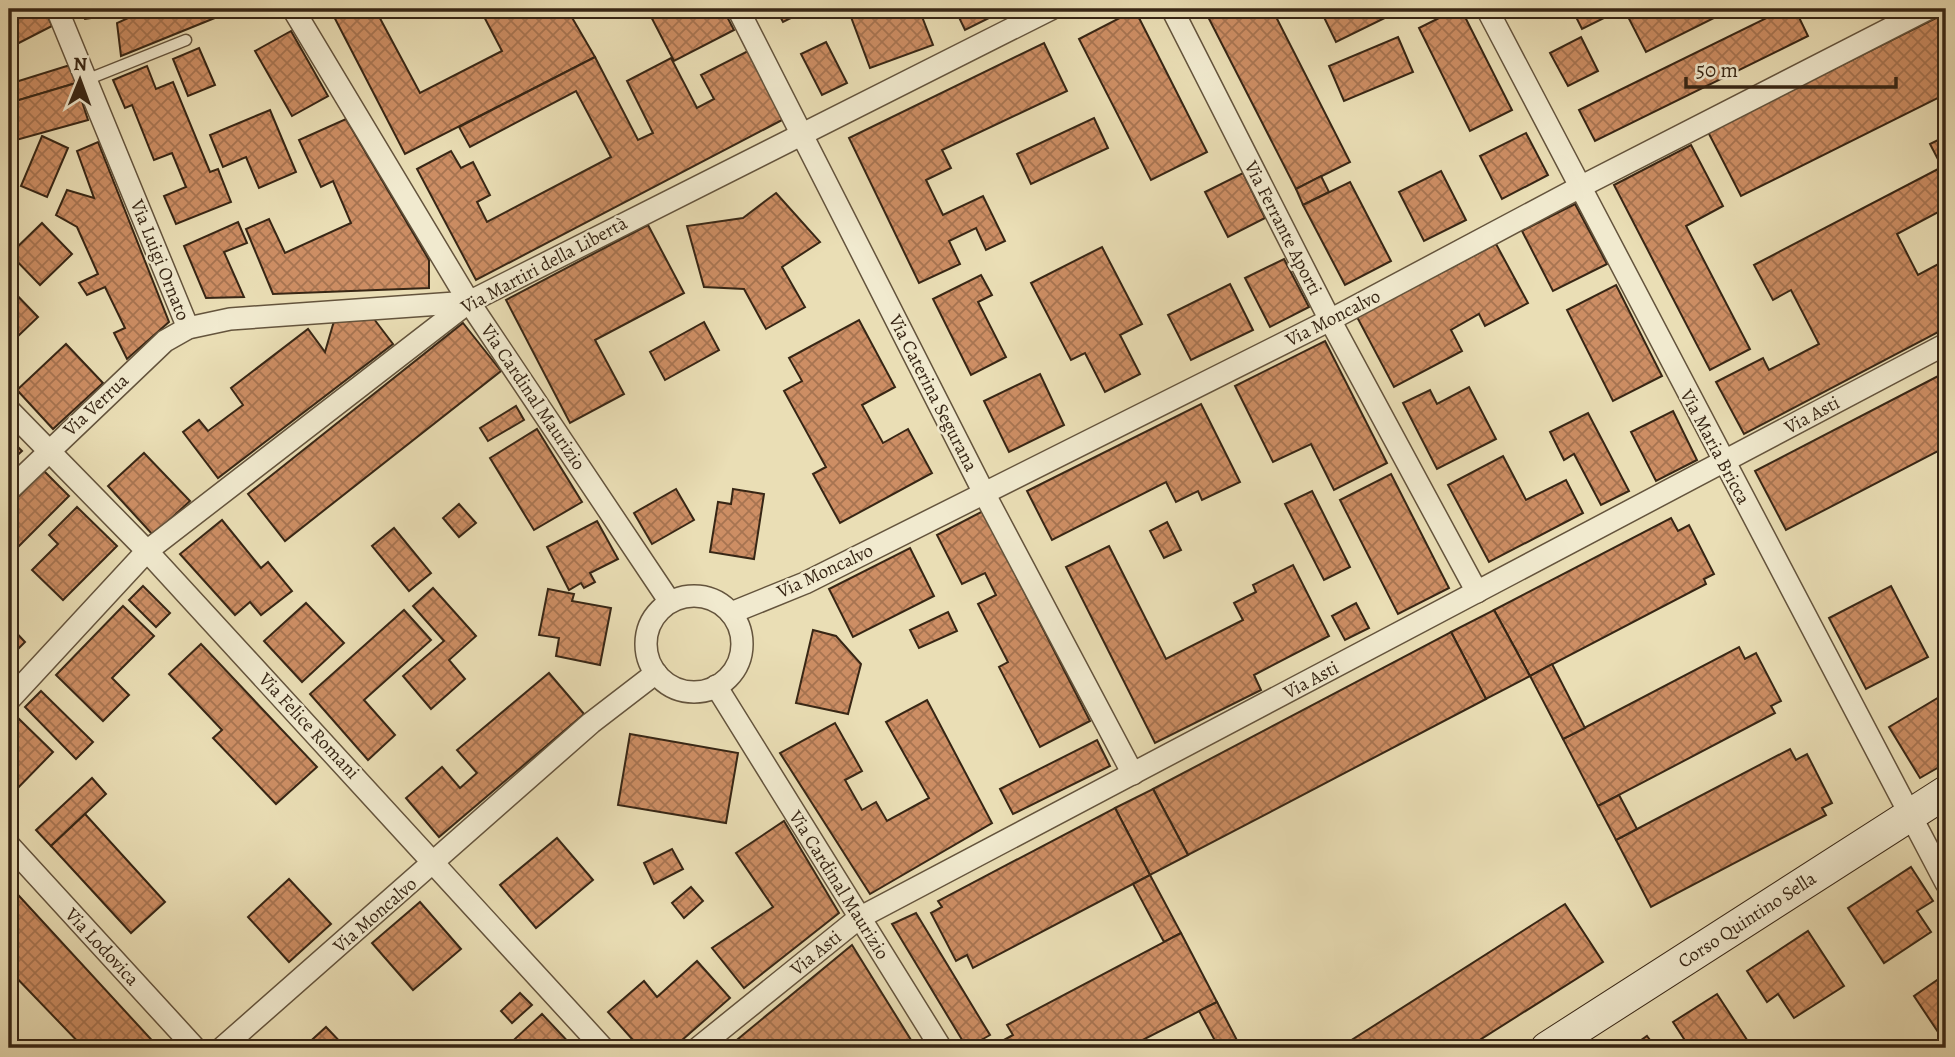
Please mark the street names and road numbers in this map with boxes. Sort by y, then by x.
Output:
street label: Via Ferrante Aporti [1237,156,1328,300]
street label: Via Luigi Ornato [124,195,196,324]
street label: Via Martiri della Libertà [455,210,632,320]
street label: Via Moncalvo [1280,283,1385,354]
street label: Via Caterina Segurana [882,309,984,476]
street label: Via Cardinal Maurizio [474,318,592,475]
street label: Via Verrua [57,368,135,443]
street label: Via Maria Bricca [1673,384,1756,509]
street label: Via Asti [1779,390,1844,441]
street label: Via Moncalvo [772,537,877,605]
street label: Via Asti [1278,655,1343,706]
street label: Via Felice Romani [252,666,365,785]
street label: Via Cardinal Maurizio [782,805,895,964]
street label: Corso Quintino Sella [1673,865,1821,974]
street label: Via Moncalvo [327,871,423,959]
street label: Via Lodovica [58,902,145,992]
street label: Via Asti [784,924,847,982]

